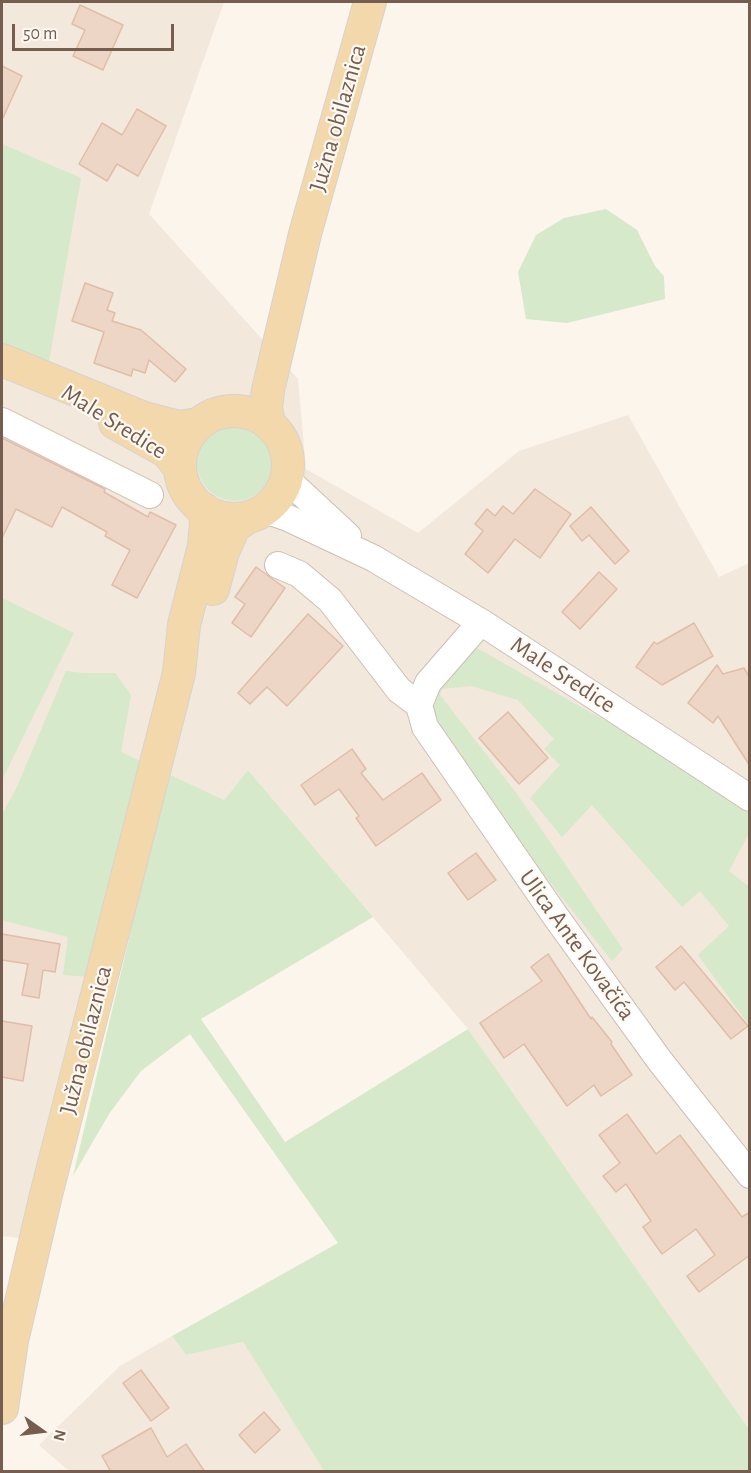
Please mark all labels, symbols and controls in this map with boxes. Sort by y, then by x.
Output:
scale bar [15,12,177,50]
text: 50 m [23,25,57,43]
street label: Južna obilaznica [303,41,373,195]
street label: Male Sredice [56,378,172,466]
street label: Male Sredice [505,630,621,720]
street label: Ulica Ante Kovačića [513,864,641,1026]
street label: Južna obilaznica [54,963,118,1117]
north arrow [12,1401,72,1461]
text: N [50,1428,69,1443]

